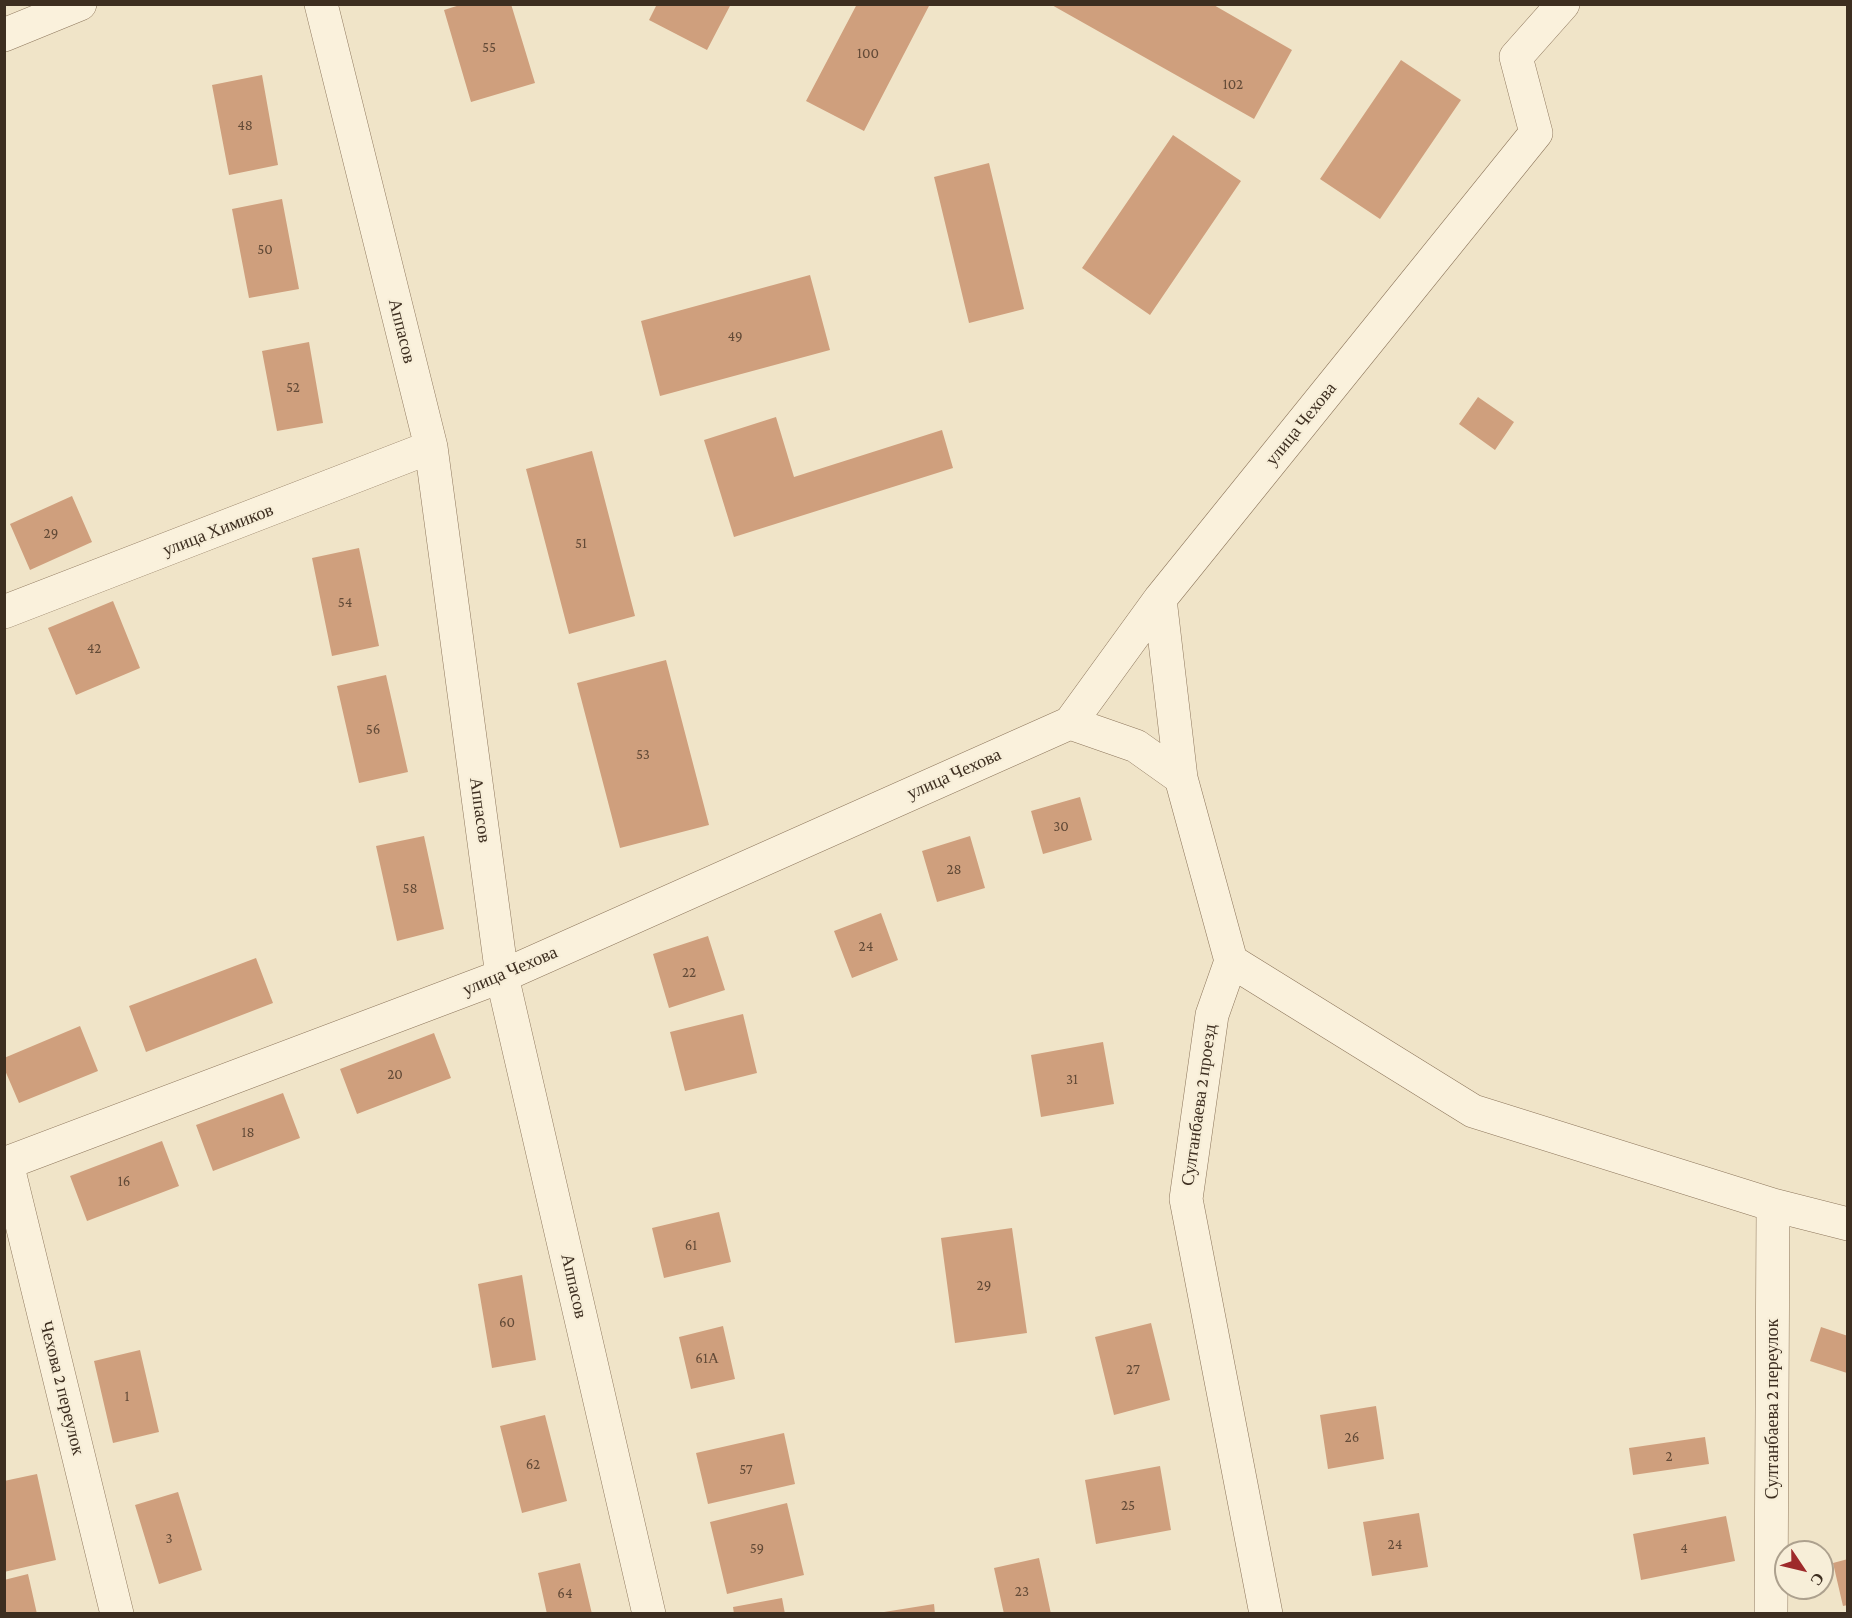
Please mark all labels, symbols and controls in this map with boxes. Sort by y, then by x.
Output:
house number: 55 [482,38,496,56]
house number: 100 [857,44,879,62]
house number: 102 [1223,75,1243,93]
house number: 48 [237,116,253,134]
house number: 50 [257,240,273,258]
street label: Аппасов [384,296,420,366]
house number: 49 [727,327,743,345]
house number: 52 [286,378,300,396]
street label: улица Чехова [1261,378,1341,470]
street label: улица Химиков [160,499,276,561]
house number: 29 [44,524,58,542]
house number: 51 [575,534,587,552]
house number: 54 [338,593,352,611]
house number: 42 [87,639,101,657]
house number: 56 [366,720,380,738]
street label: улица Чехова [904,744,1004,804]
house number: 53 [636,745,650,763]
street label: Аппасов [465,776,495,844]
house number: 30 [1053,817,1069,835]
house number: 28 [946,860,962,878]
house number: 58 [402,879,418,897]
house number: 24 [859,937,873,955]
street label: улица Чехова [459,941,561,1001]
house number: 22 [682,963,696,981]
street label: Султанбаева 2 проезд [1177,1023,1221,1187]
house number: 20 [387,1065,403,1083]
house number: 31 [1066,1070,1078,1088]
house number: 18 [241,1123,255,1141]
house number: 16 [118,1172,130,1190]
house number: 61 [685,1236,697,1254]
street label: Аппасов [556,1252,592,1320]
house number: 29 [977,1276,991,1294]
house number: 60 [499,1313,515,1331]
street label: Чехова 2 переулок [35,1319,89,1457]
street label: Султанбаева 2 переулок [1761,1319,1783,1499]
house number: 61А [695,1349,719,1367]
house number: 27 [1126,1360,1140,1378]
house number: 1 [125,1387,129,1405]
house number: 26 [1345,1428,1359,1446]
house number: 2 [1665,1447,1673,1465]
house number: 62 [526,1455,540,1473]
house number: 57 [739,1460,753,1478]
house number: 25 [1121,1496,1135,1514]
house number: 3 [165,1529,173,1547]
house number: 24 [1388,1535,1402,1553]
house number: 59 [750,1539,764,1557]
house number: 4 [1680,1539,1688,1557]
north arrow [1774,1540,1834,1600]
text: С [1807,1570,1828,1589]
house number: 23 [1015,1582,1029,1600]
house number: 64 [557,1584,573,1602]

